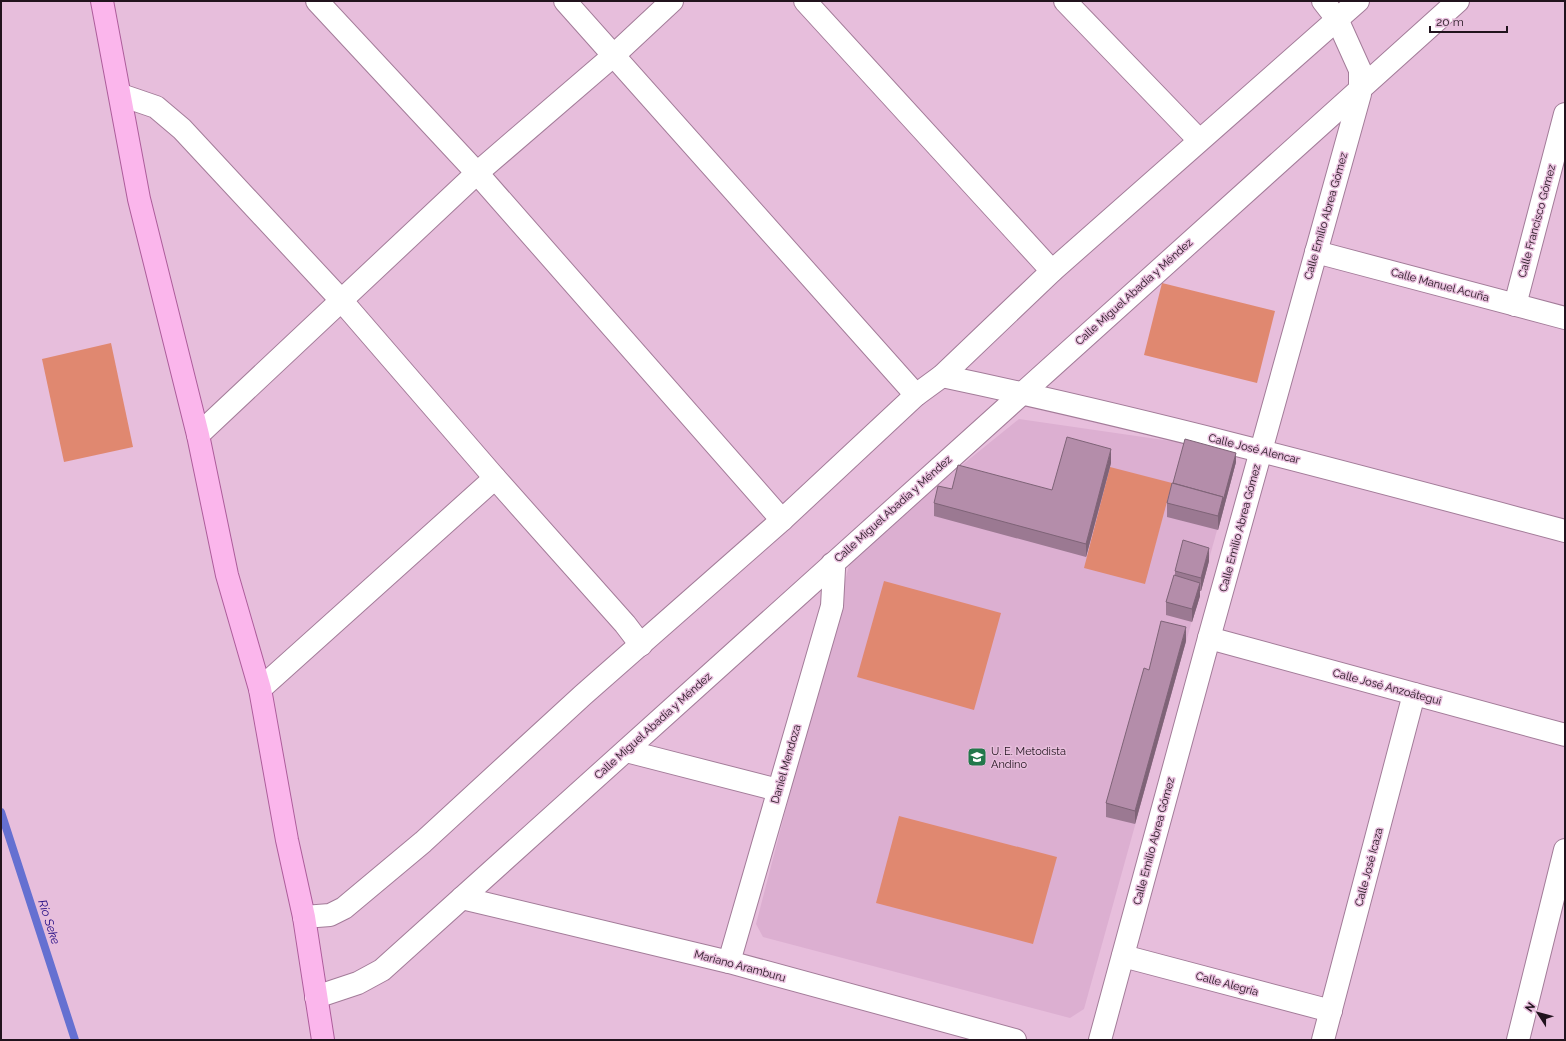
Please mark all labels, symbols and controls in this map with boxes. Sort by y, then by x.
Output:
scale bar [1430,8,1507,34]
text: 20 m [1436,15,1464,29]
street label: Calle Emilio Abrea Gómez [1302,150,1351,281]
street label: Calle Francisco Gómez [1516,162,1559,279]
street label: Calle Miguel Abadía y Méndez [1073,236,1196,348]
street label: Calle Manuel Acuña [1389,266,1491,304]
street label: Calle José Alencar [1207,431,1301,467]
street label: Calle Miguel Abadía y Méndez [832,453,955,565]
street label: Calle Emilio Abrea Gómez [1217,462,1263,593]
street label: Calle José Anzoátegui [1331,666,1443,708]
street label: Calle Miguel Abadía y Méndez [592,670,715,782]
street label: Daniel Mendoza [768,723,804,805]
place label: U. E. Metodista Andino [991,745,1066,771]
school or university icon: U. E. Metodista Andino [966,746,988,768]
street label: Calle Emilio Abrea Gómez [1131,775,1177,906]
street label: Calle José Icaza [1352,826,1386,908]
water label: Río Seke [35,898,63,947]
street label: Mariano Aramburu [693,948,787,984]
street label: Calle Alegría [1194,969,1260,999]
north arrow [1518,993,1558,1033]
text: N [1523,1000,1538,1015]

